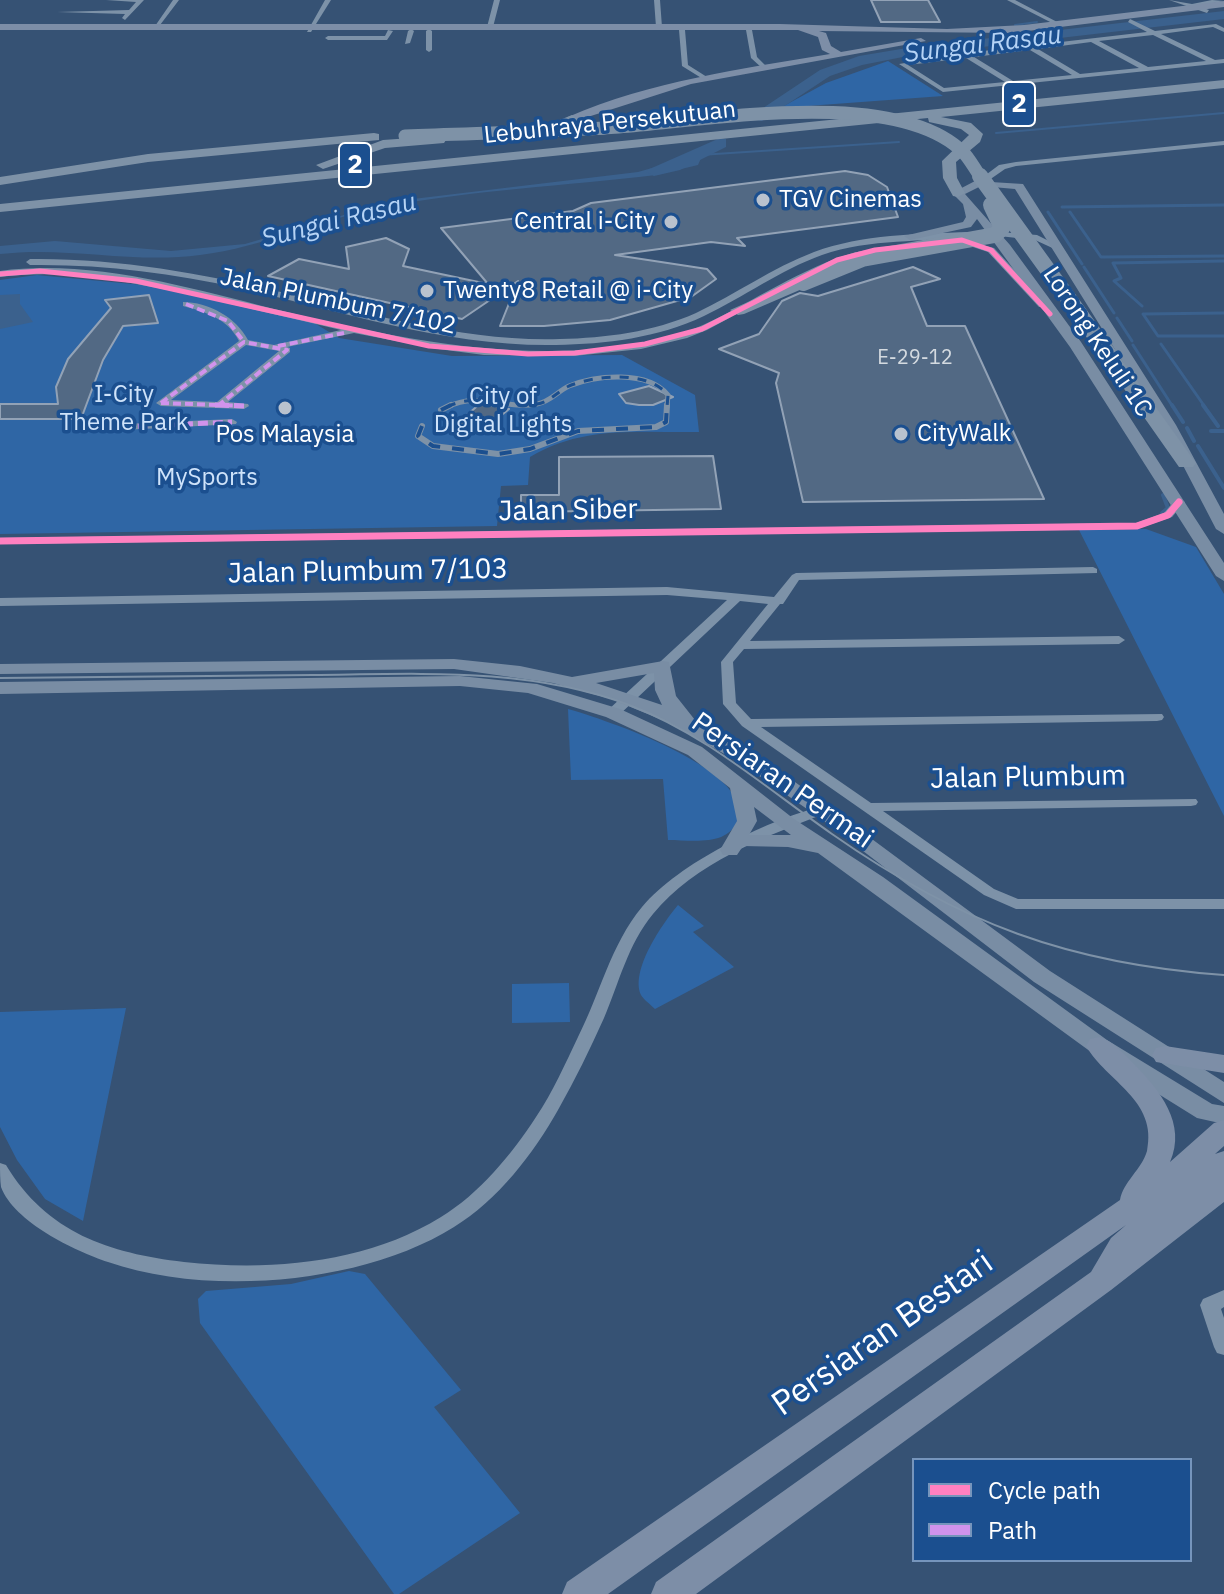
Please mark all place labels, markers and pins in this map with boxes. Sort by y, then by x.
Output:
place label: TGV Cinemas [779,186,922,214]
marker: TGV Cinemas [754,191,772,209]
place label: Central i-City [514,208,655,236]
marker: Central i-City [662,213,680,231]
place label: Twenty8 Retail @ i-City [443,277,693,305]
marker: Twenty8 Retail @ i-City [418,282,436,300]
marker: Pos Malaysia [276,399,294,417]
place label: CityWalk [917,420,1011,448]
place label: Pos Malaysia [216,421,354,449]
marker: CityWalk [892,425,910,443]

